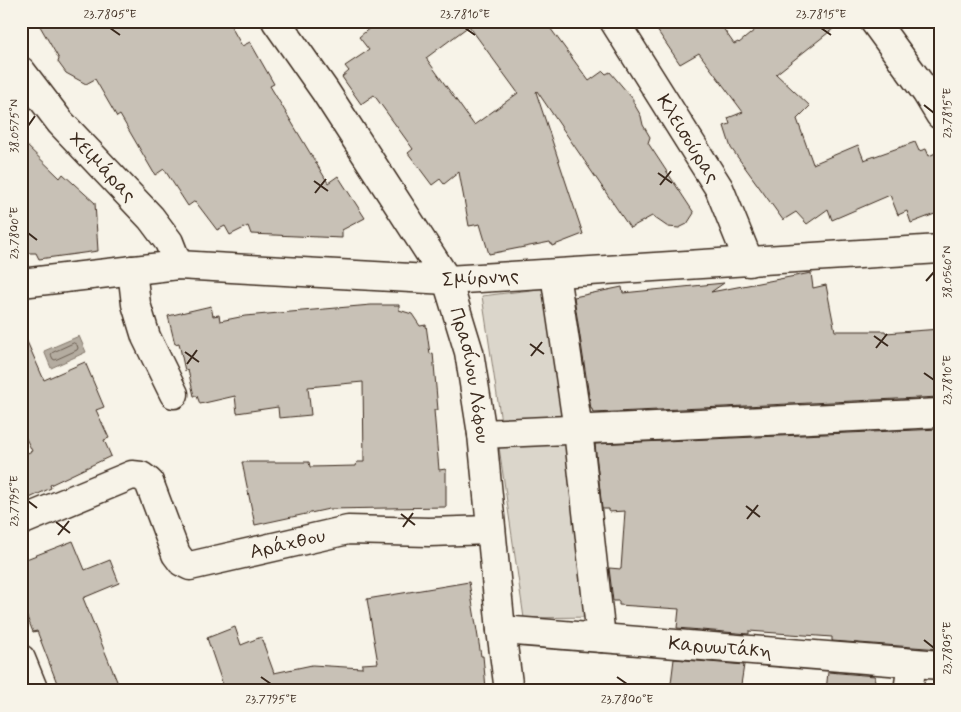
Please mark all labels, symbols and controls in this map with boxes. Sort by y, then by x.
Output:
text: 23.7805°E [83,7,137,23]
text: 23.7810°E [440,7,490,23]
text: 23.7815°E [796,7,846,23]
text: 23.7815°E [940,88,956,138]
street label: Κλεισούρας [650,89,726,188]
text: 38.0575°N [7,99,23,153]
street label: Χειμάρας [63,126,143,208]
text: 23.7800°E [7,207,23,259]
text: 38.0560°N [940,246,956,298]
street label: Σμύρνης [441,262,520,294]
street label: Πρασίνου Λόφου [443,304,496,445]
text: 23.7810°E [940,355,956,405]
text: 23.7795°E [7,475,23,527]
street label: Αράχθου [247,522,328,565]
text: 23.7805°E [940,621,956,675]
street label: Καρυωτάκη [667,630,773,665]
text: 23.7795°E [245,692,297,708]
text: 23.7800°E [601,692,653,708]

